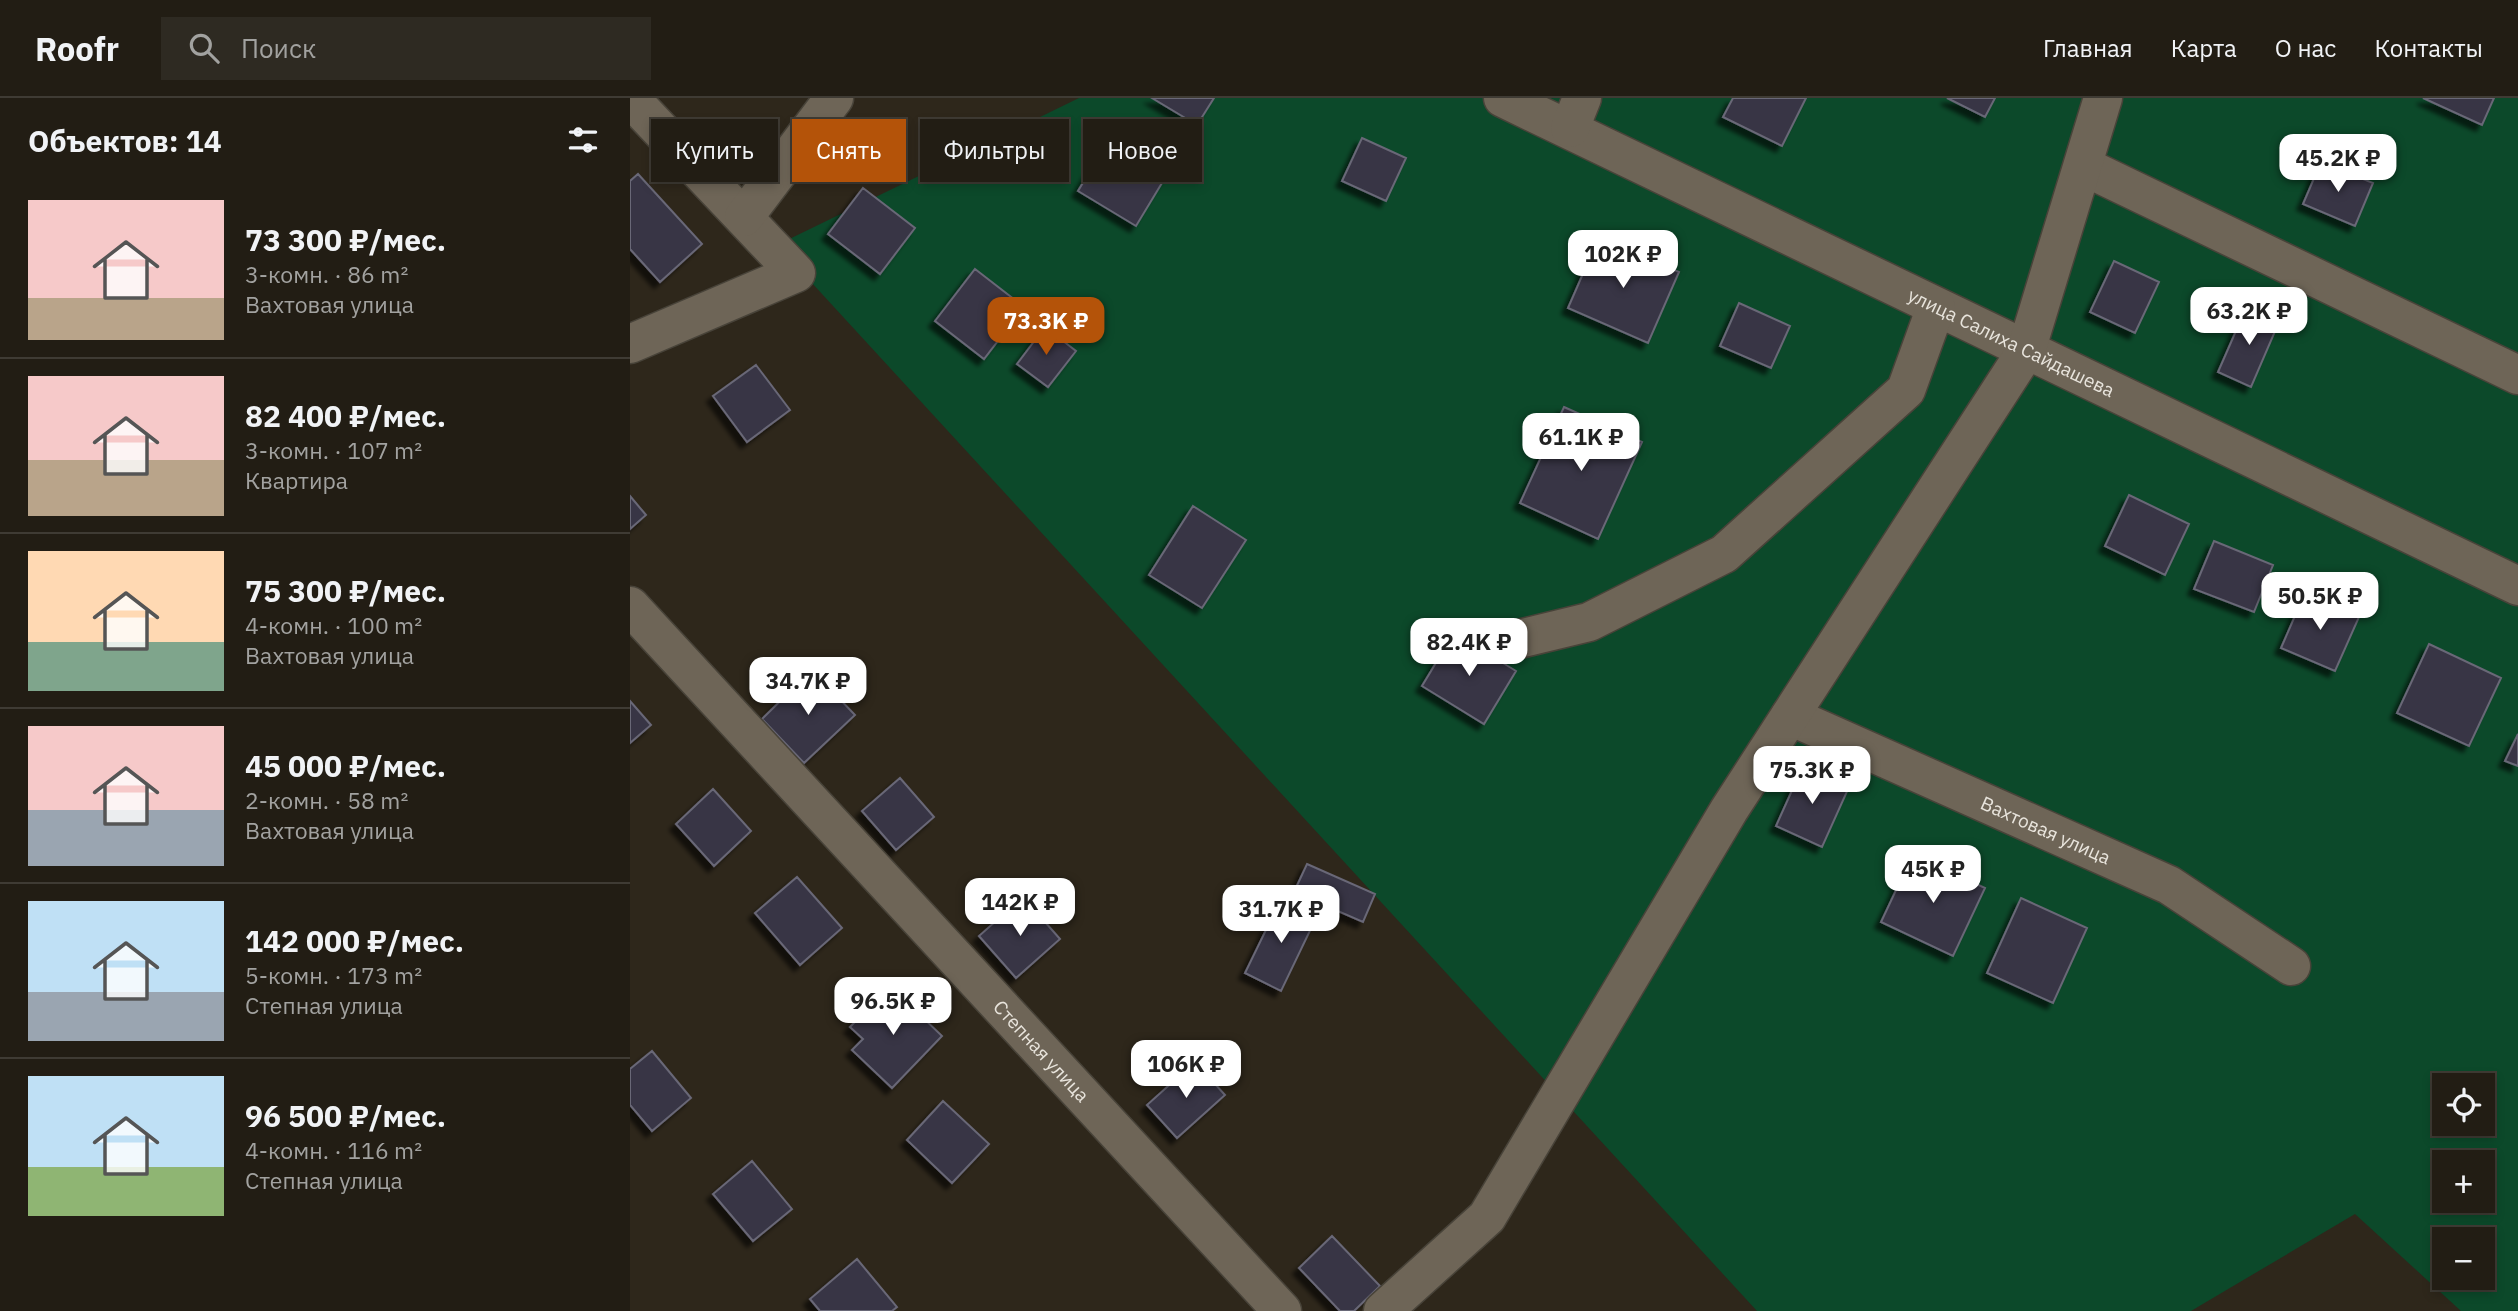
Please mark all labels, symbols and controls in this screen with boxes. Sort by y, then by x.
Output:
search box [161,17,651,80]
text: Roofr [35,27,119,70]
icon: search [185,29,223,67]
text: Поиск [241,31,316,65]
text: Главная [2043,32,2133,64]
text: Карта [2171,32,2237,64]
text: О нас [2275,32,2336,64]
text: Контакты [2374,32,2483,64]
chip: Купить [651,119,778,182]
chip: Снять [792,119,906,182]
chip: Фильтры [920,119,1069,182]
chip: Новое [1083,119,1202,182]
text: Объектов: 14 [28,121,222,160]
icon: filters [564,121,602,159]
pin: 45.2K ₽ [2273,134,2403,194]
text: 45.2K ₽ [2295,142,2381,172]
text: 73 300 ₽/мес. [245,220,446,259]
icon: home [84,228,168,312]
pin: 102K ₽ [1566,230,1680,290]
text: 102K ₽ [1584,238,1662,268]
text: 3-комн. · 86 m² [245,259,408,289]
street label: улица Салиха Сайдашева [1904,283,2119,402]
pin: 63.2K ₽ [2184,288,2314,347]
text: Вахтовая улица [245,289,414,319]
text: 63.2K ₽ [2206,295,2292,325]
pin: 73.3K ₽ [981,298,1111,357]
text: 73.3K ₽ [1003,305,1089,335]
text: 82 400 ₽/мес. [245,396,446,435]
icon: home [84,404,168,488]
pin: 61.1K ₽ [1516,414,1646,473]
text: 61.1K ₽ [1538,421,1624,451]
text: 3-комн. · 107 m² [245,435,422,465]
text: Квартира [245,465,348,495]
text: 75 300 ₽/мес. [245,571,446,610]
pin: 50.5K ₽ [2255,573,2385,632]
icon: home [84,579,168,663]
text: 50.5K ₽ [2277,580,2363,610]
text: 4-комн. · 100 m² [245,610,422,640]
pin: 82.4K ₽ [1404,618,1534,678]
text: 82.4K ₽ [1426,626,1512,656]
text: Вахтовая улица [245,640,414,670]
pin: 34.7K ₽ [743,658,873,717]
text: 34.7K ₽ [765,665,851,695]
text: 45 000 ₽/мес. [245,746,446,785]
pin: 75.3K ₽ [1747,746,1877,806]
icon: home [84,754,168,838]
text: 75.3K ₽ [1769,754,1855,784]
text: 2-комн. · 58 m² [245,785,408,815]
street label: Вахтовая улица [1977,791,2114,869]
text: Вахтовая улица [245,815,414,845]
pin: 45K ₽ [1884,846,1982,905]
text: 45K ₽ [1901,853,1965,883]
pin: 142K ₽ [963,878,1077,938]
text: 142K ₽ [981,886,1059,916]
pin: 31.7K ₽ [1216,886,1346,945]
text: 31.7K ₽ [1238,893,1324,923]
text: 142 000 ₽/мес. [245,921,464,960]
icon: home [84,929,168,1013]
text: 5-комн. · 173 m² [245,960,422,990]
pin: 96.5K ₽ [828,978,958,1037]
text: 96.5K ₽ [850,985,936,1015]
text: Степная улица [245,990,403,1020]
street label: Степная улица [988,995,1095,1107]
pin: 106K ₽ [1129,1040,1243,1100]
text: 106K ₽ [1147,1048,1225,1078]
map controls [2432,1073,2495,1290]
button: locate [2432,1073,2495,1136]
text: 96 500 ₽/мес. [245,1096,446,1135]
icon: home [84,1104,168,1188]
text: 4-комн. · 116 m² [245,1135,422,1165]
button: + [2432,1150,2495,1213]
text: Степная улица [245,1165,403,1195]
button: − [2432,1227,2495,1290]

